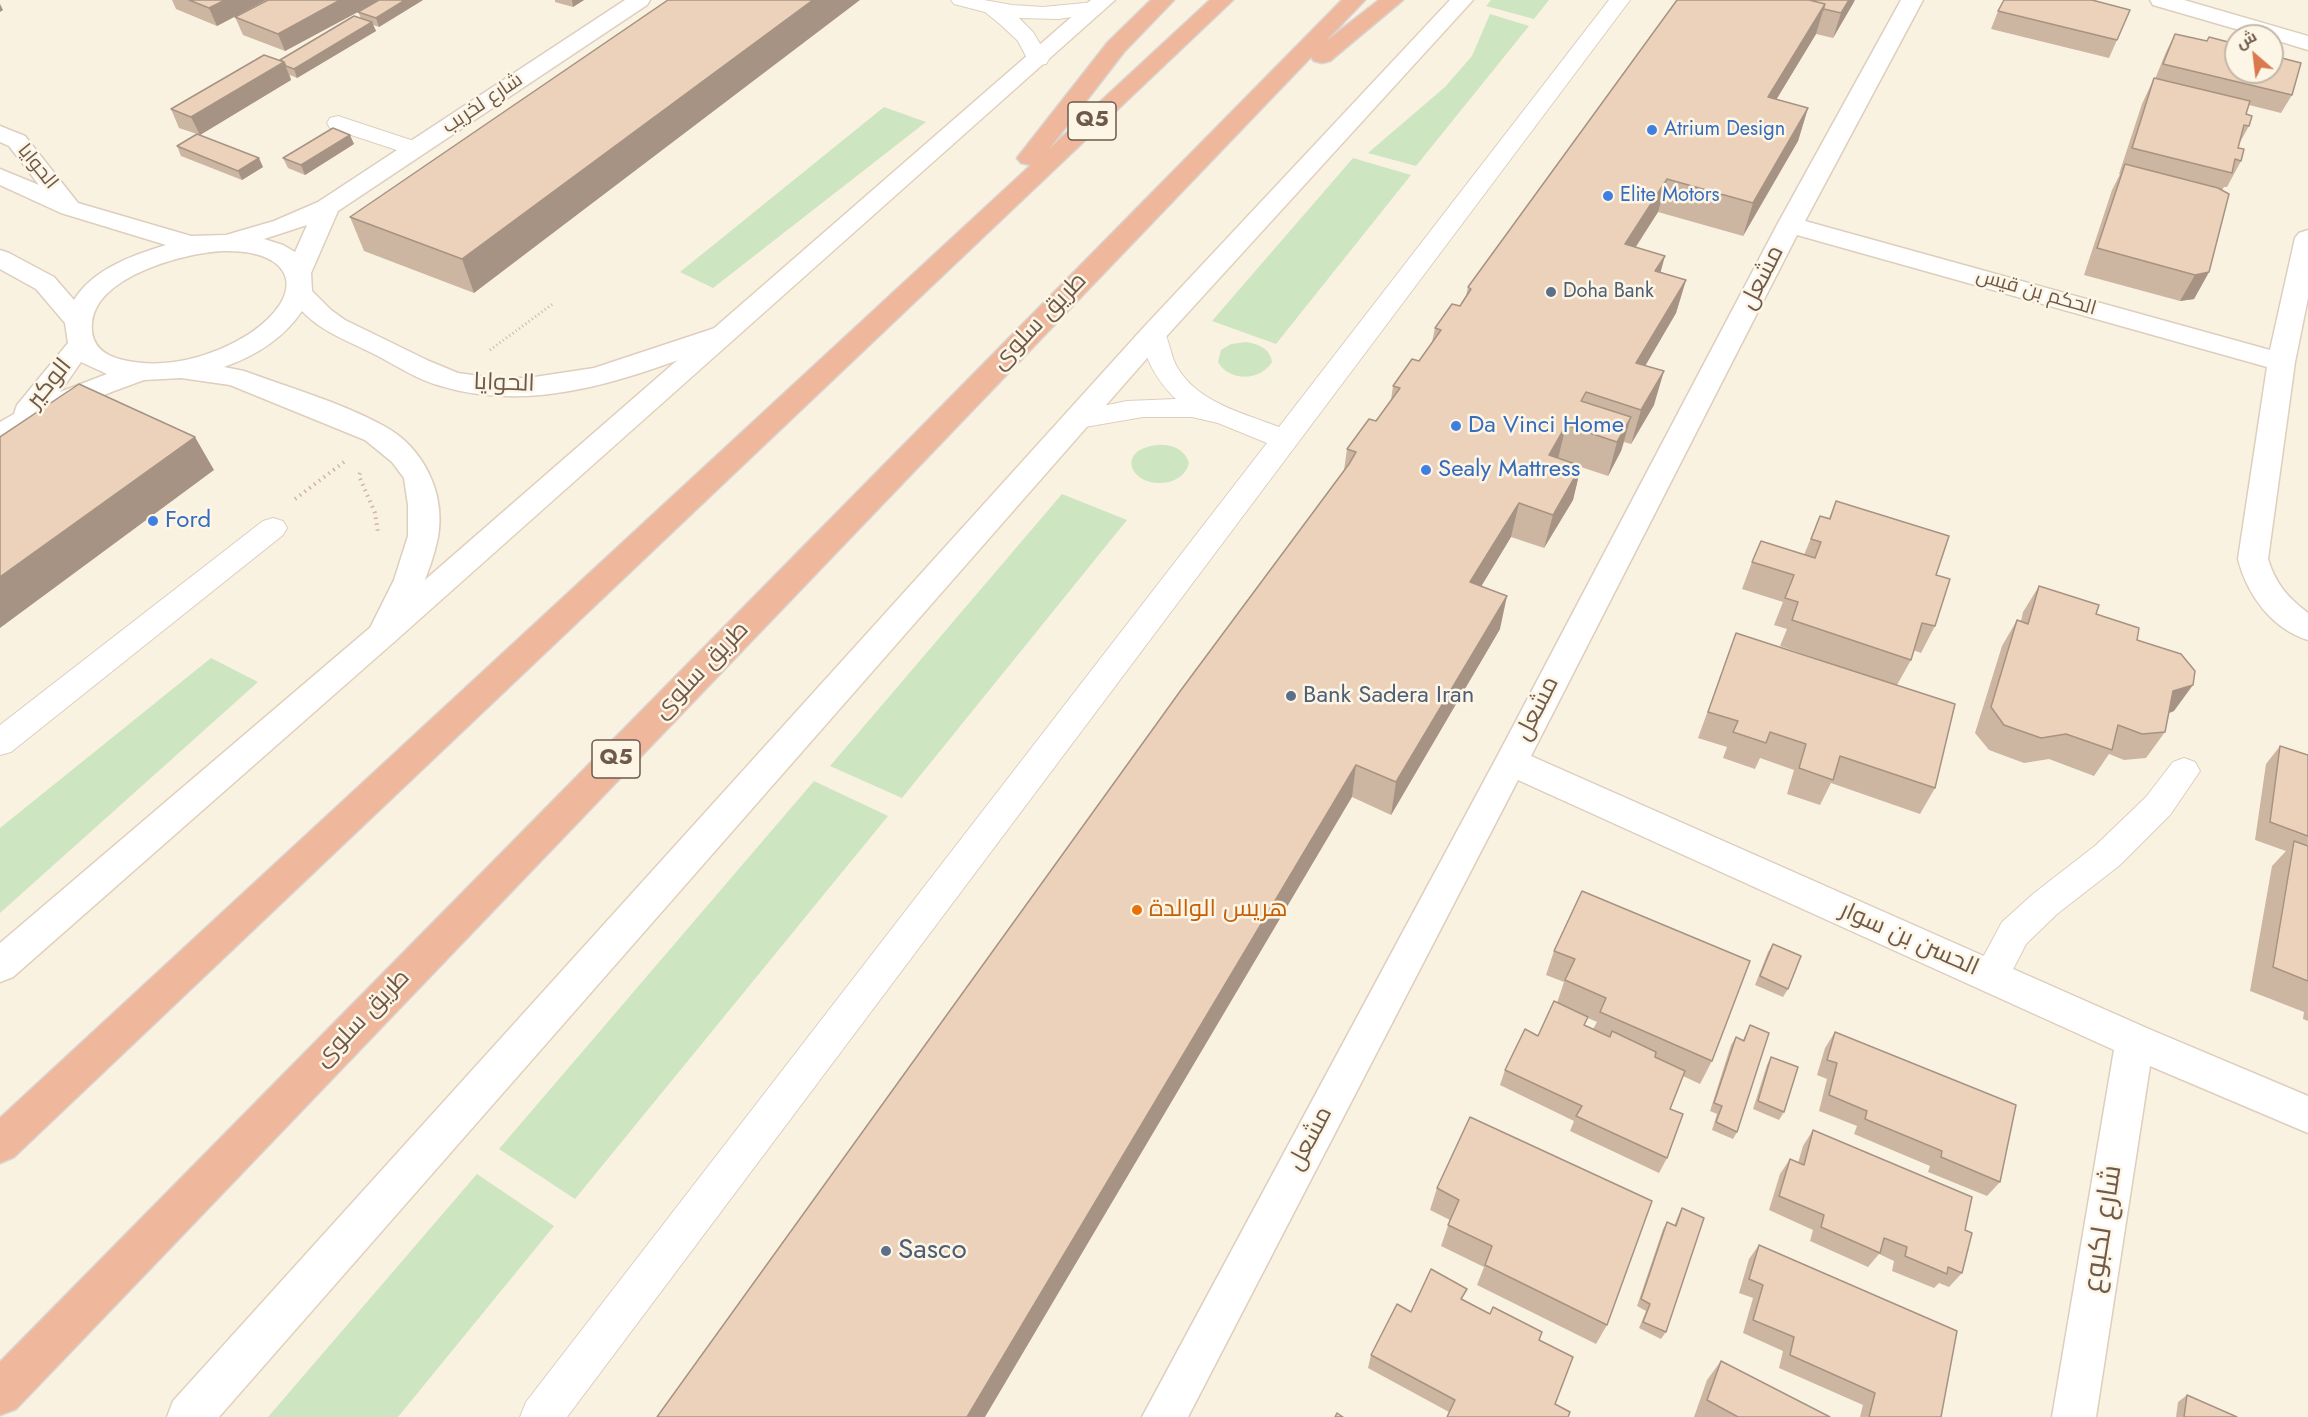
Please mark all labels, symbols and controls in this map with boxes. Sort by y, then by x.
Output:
north arrow [2224,24,2284,84]
text: ش [2232,24,2261,54]
street label: شارع لخريب [438,68,528,140]
road number: Q5 [1068,102,1116,140]
place label: Atrium Design [1664,118,1785,142]
marker: Atrium Design [1645,123,1659,137]
street label: الحوايا [12,140,62,194]
place label: Elite Motors [1620,184,1720,208]
marker: Elite Motors [1601,189,1615,203]
street label: مشعل [1735,241,1791,315]
street label: الحكم بن قيس [1973,264,2099,322]
street label: طريق سلوى [986,267,1094,377]
place label: Doha Bank [1563,280,1654,304]
marker: Doha Bank [1544,285,1558,299]
street label: الوكير [21,353,79,415]
street label: الحوايا [473,369,535,399]
place label: Da Vinci Home [1468,412,1624,440]
marker: Da Vinci Home [1449,419,1463,433]
place label: Sealy Mattress [1438,456,1580,484]
marker: Sealy Mattress [1419,463,1433,477]
place label: Ford [165,507,211,535]
marker: Ford [146,514,160,528]
street label: طريق سلوى [648,616,756,726]
street label: مشعل [1510,672,1566,746]
place label: Bank Sadera Iran [1303,682,1474,710]
marker: Bank Sadera Iran [1284,689,1298,703]
road number: Q5 [592,740,640,778]
place label: هريس الوالدة [1149,896,1288,924]
street label: الحسن بن سوار [1835,897,1983,983]
marker: هريس الوالدة [1130,903,1144,917]
street label: طريق سلوى [309,964,417,1074]
street label: مشعل [1282,1102,1340,1176]
street label: شارع لكبوع [2077,1163,2131,1295]
place label: Sasco [898,1234,967,1268]
marker: Sasco [879,1244,893,1258]

